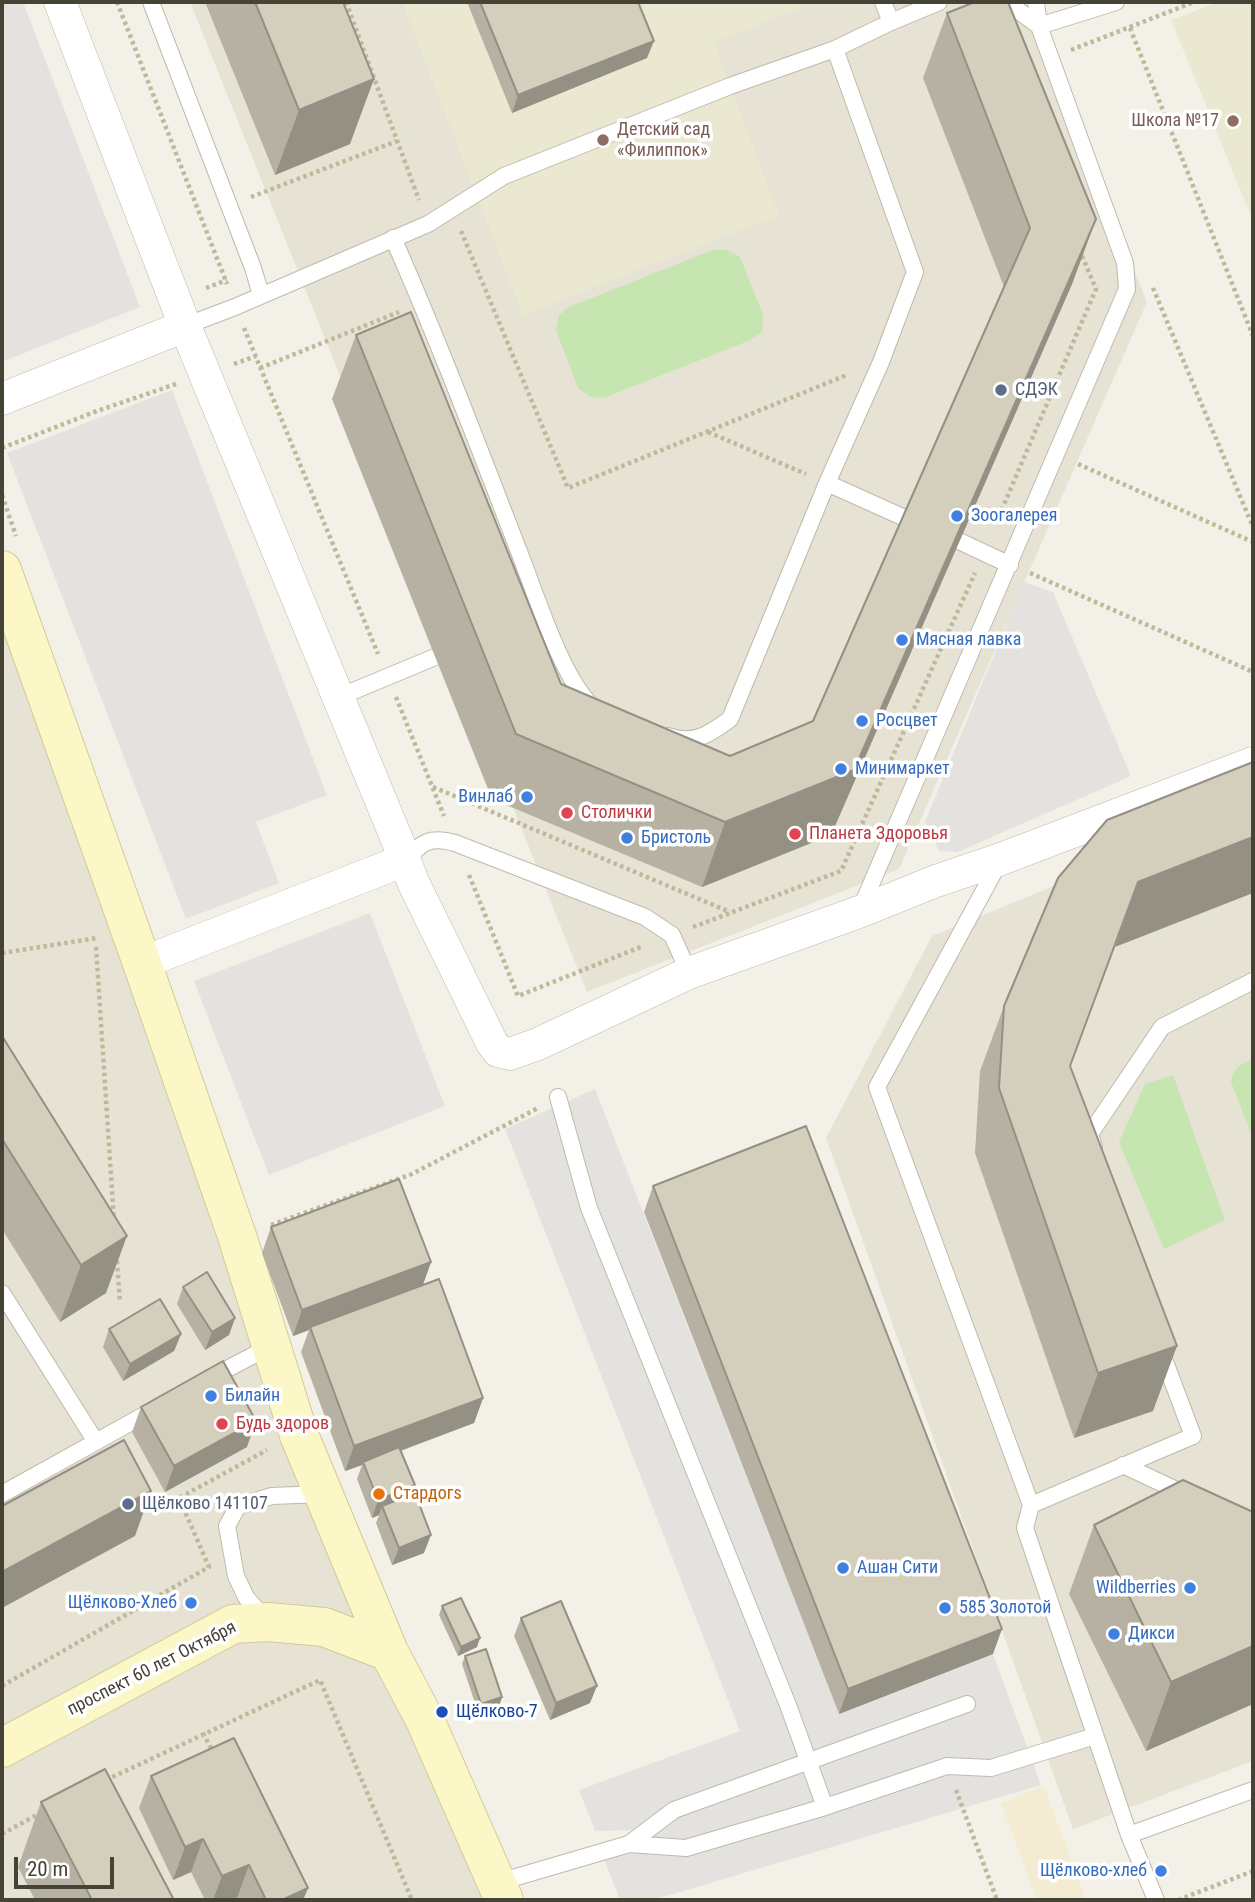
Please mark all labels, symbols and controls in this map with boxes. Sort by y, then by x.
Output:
place label: Школа №17 [1131,110,1219,132]
marker: Школа №17 [1225,113,1241,129]
place label: Детский сад «Филиппок» [617,119,710,162]
marker: Детский сад «Филиппок» [595,132,611,148]
place label: СДЭК [1015,379,1058,401]
marker: СДЭК [993,382,1009,398]
place label: Зоогалерея [971,505,1057,527]
marker: Зоогалерея [949,508,965,524]
place label: Мясная лавка [916,629,1021,651]
marker: Мясная лавка [894,632,910,648]
place label: Росцвет [876,710,938,732]
marker: Росцвет [854,713,870,729]
place label: Минимаркет [855,758,950,780]
marker: Минимаркет [833,761,849,777]
place label: Винлаб [458,786,513,808]
marker: Винлаб [519,789,535,805]
place label: Столички [581,802,652,824]
marker: Столички [559,805,575,821]
place label: Планета Здоровья [809,823,948,845]
marker: Планета Здоровья [787,826,803,842]
place label: Бристоль [641,827,711,849]
marker: Бристоль [619,830,635,846]
place label: Билайн [225,1385,280,1407]
marker: Билайн [203,1388,219,1404]
place label: Будь здоров [236,1413,329,1435]
marker: Будь здоров [214,1416,230,1432]
place label: Стардогs [393,1483,462,1505]
marker: Стардогs [371,1486,387,1502]
place label: Щёлково 141107 [142,1493,268,1515]
marker: Щёлково 141107 [120,1496,136,1512]
place label: Ашан Сити [857,1557,938,1579]
marker: Ашан Сити [835,1560,851,1576]
place label: Wildberries [1096,1577,1176,1599]
marker: Wildberries [1182,1580,1198,1596]
place label: Щёлково-Хлеб [68,1592,177,1614]
marker: Щёлково-Хлеб [183,1595,199,1611]
place label: 585 Золотой [959,1597,1052,1619]
marker: 585 Золотой [937,1600,953,1616]
street label: проспект 60 лет Октября [64,1617,240,1721]
place label: Дикси [1128,1623,1175,1645]
marker: Дикси [1106,1626,1122,1642]
place label: Щёлково-7 [456,1701,538,1723]
marker: Щёлково-7 [434,1704,450,1720]
scale bar [18,1842,117,1886]
text: 20 m [27,1857,68,1881]
place label: Щёлково-хлеб [1040,1860,1147,1882]
marker: Щёлково-хлеб [1153,1863,1169,1879]

